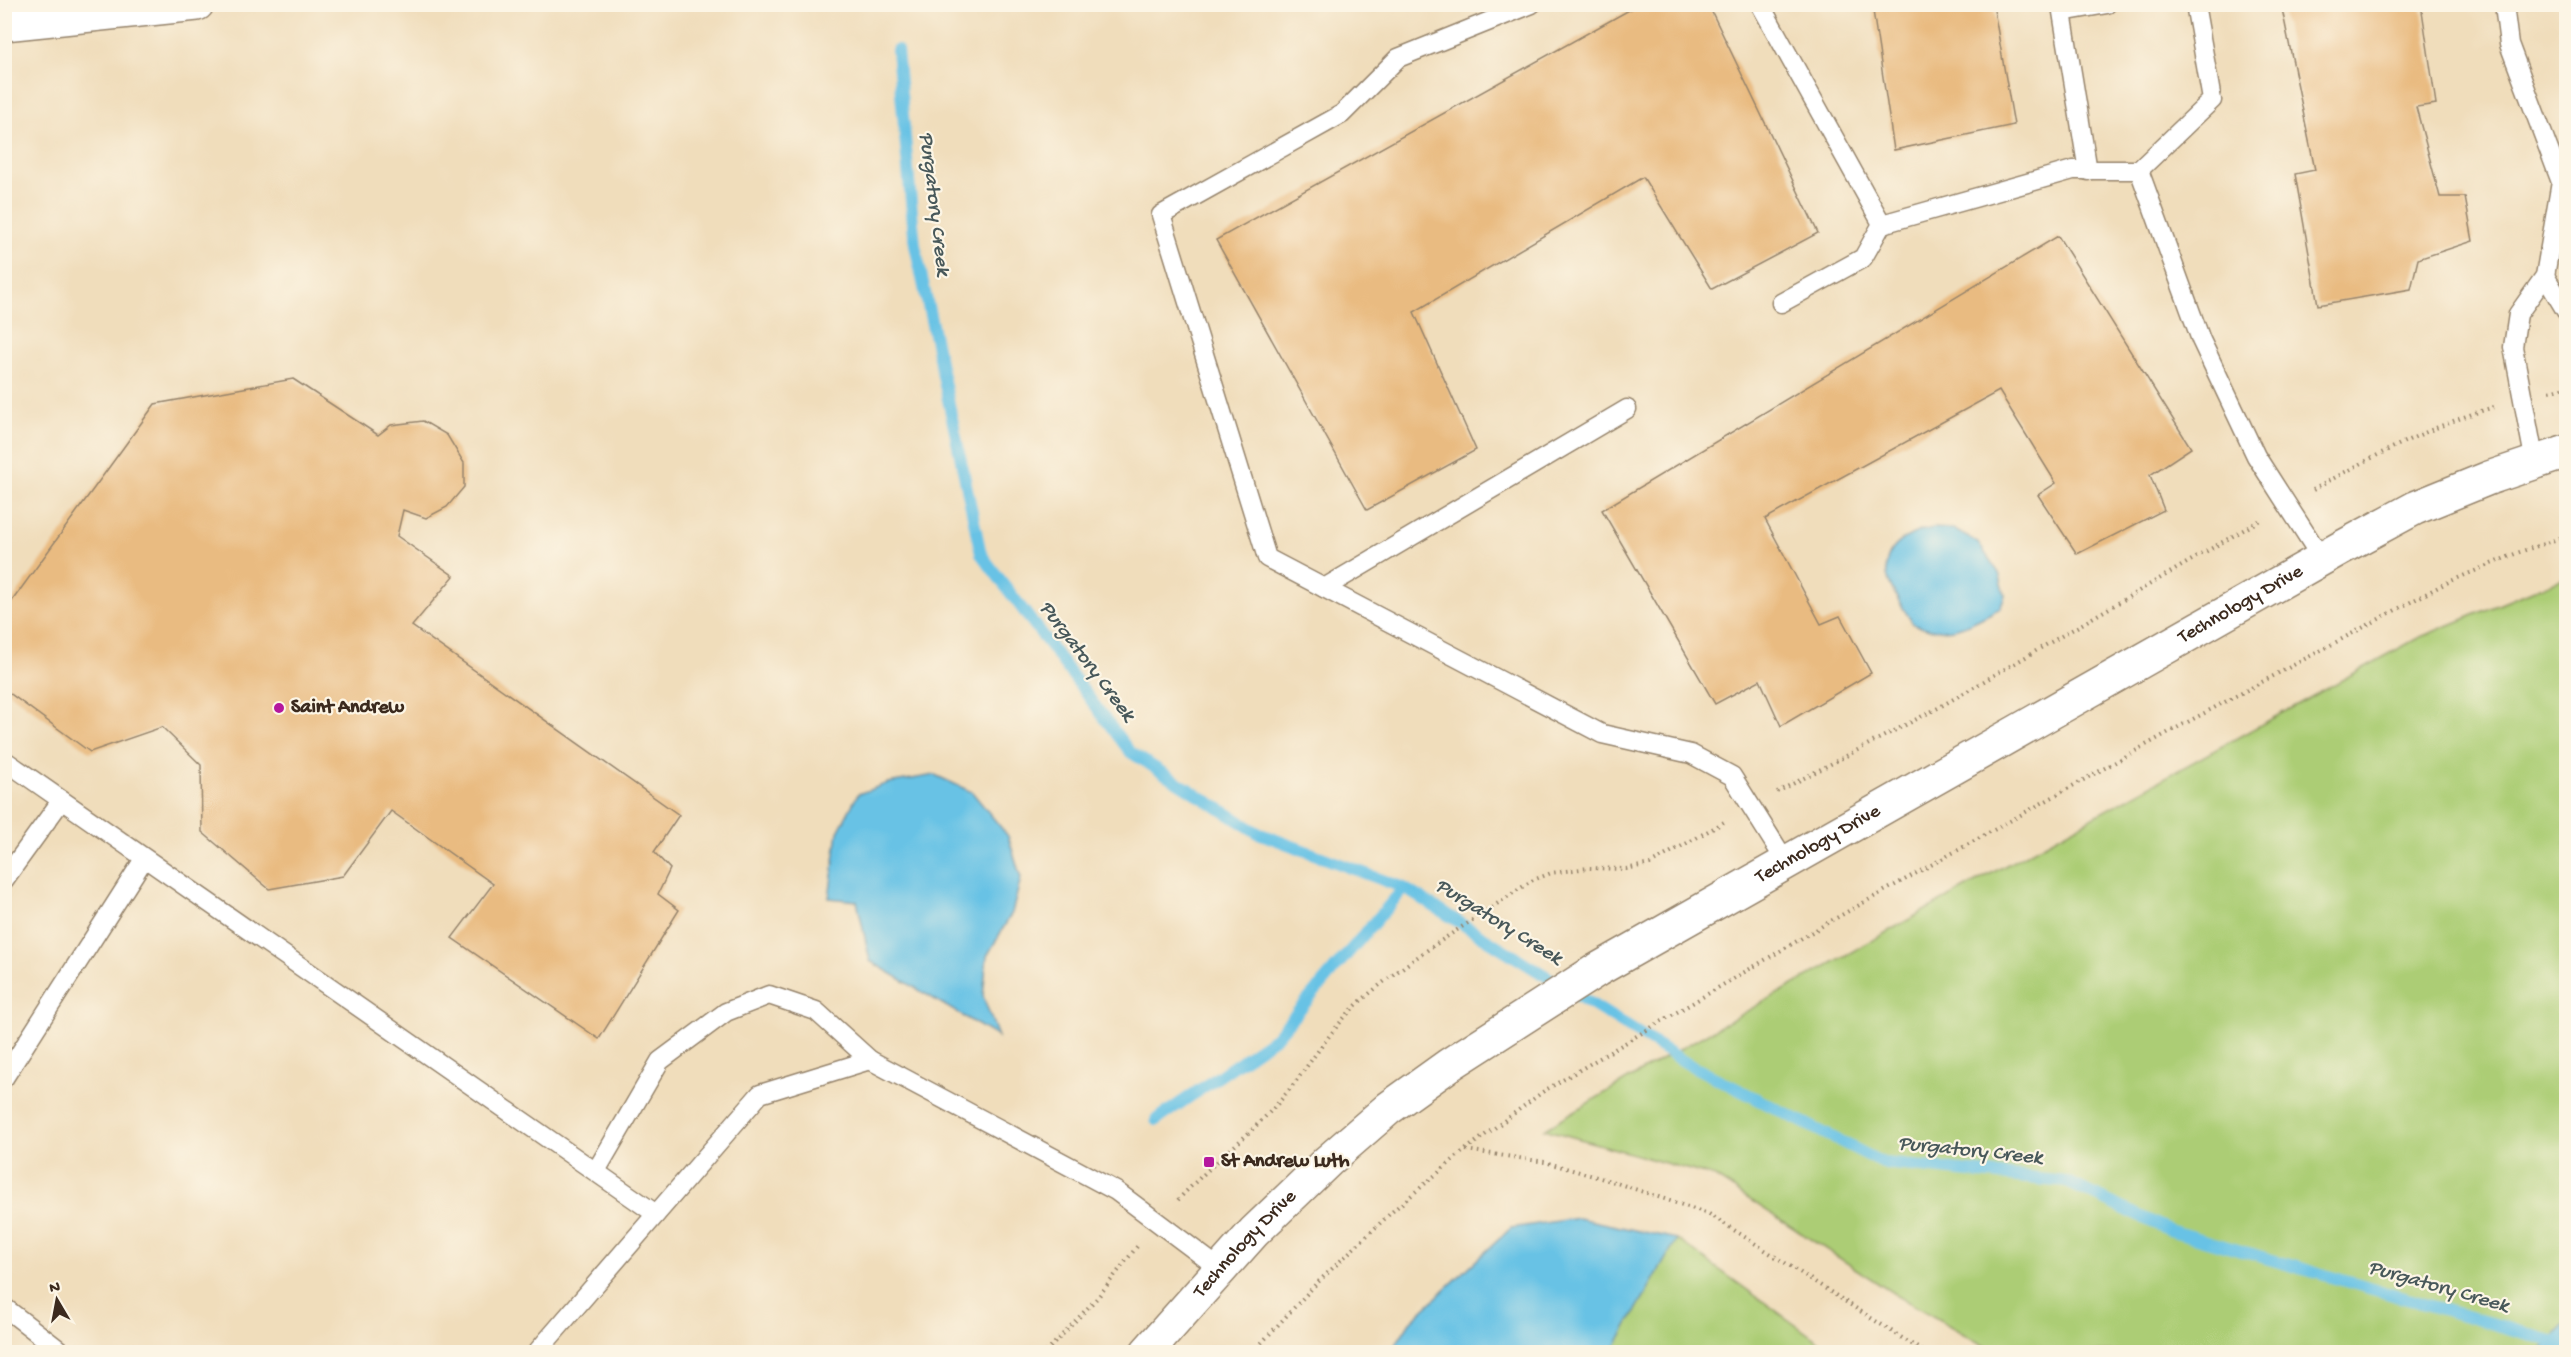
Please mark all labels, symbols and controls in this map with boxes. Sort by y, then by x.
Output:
water label: Purgatory Creek [912,131,955,280]
street label: Technology Drive [2173,560,2308,650]
water label: Purgatory Creek [1033,597,1141,729]
place label: Saint Andrew [291,697,405,720]
marker: Saint Andrew [272,701,286,715]
street label: Technology Drive [1751,800,1885,890]
water label: Purgatory Creek [1430,874,1568,973]
water label: Purgatory Creek [1897,1132,2046,1172]
place label: St Andrew Luth [1221,1151,1350,1174]
marker: St Andrew Luth [1202,1155,1216,1169]
street label: Technology Drive [1188,1185,1302,1304]
water label: Purgatory Creek [2365,1256,2513,1321]
north arrow [27,1270,87,1330]
text: N [48,1278,62,1299]

